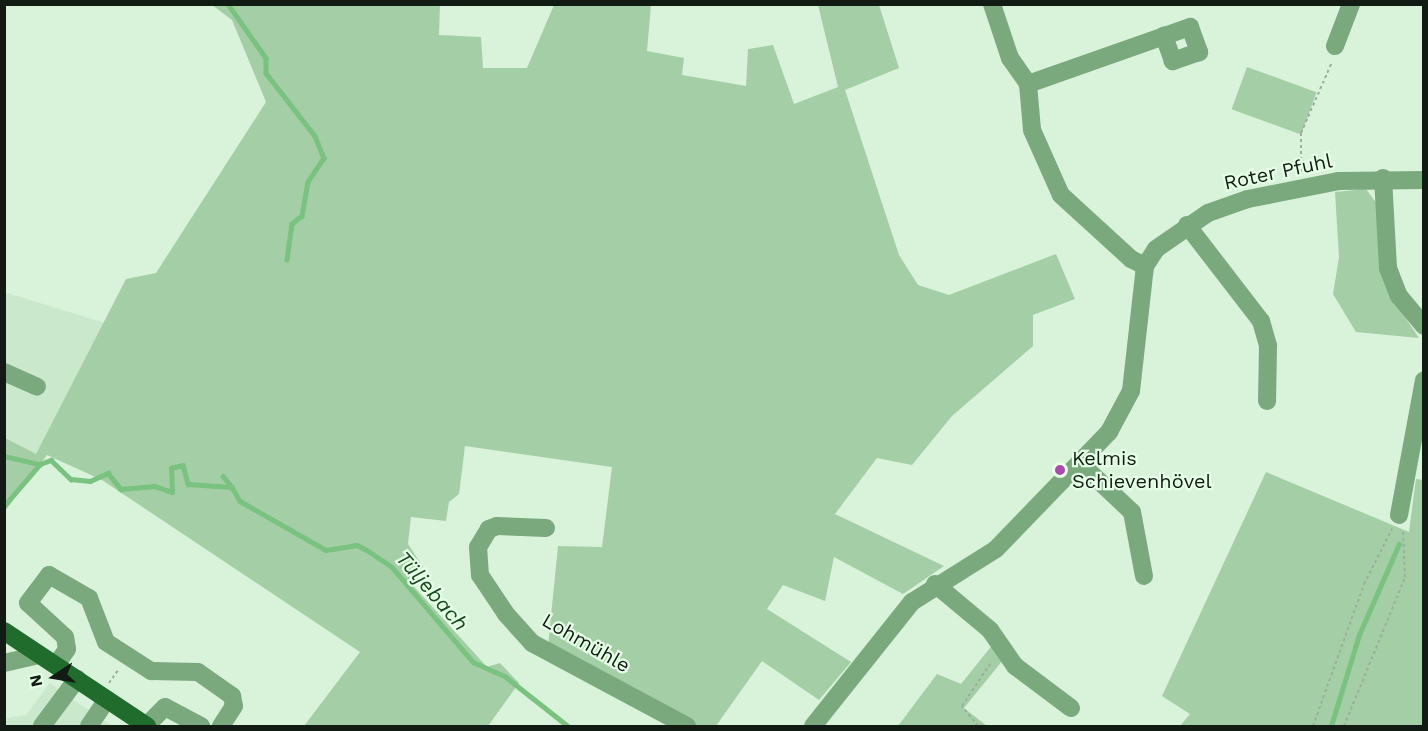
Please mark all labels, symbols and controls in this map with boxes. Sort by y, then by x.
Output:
street label: Roter Pfuhl [1221,149,1335,195]
place label: Kelmis Schievenhövel [1072,446,1212,493]
marker: Kelmis Schievenhövel [1053,463,1067,477]
water label: Tüljebach [391,546,473,636]
street label: Lohmühle [538,608,634,678]
north arrow [24,647,84,707]
text: N [25,673,46,689]

